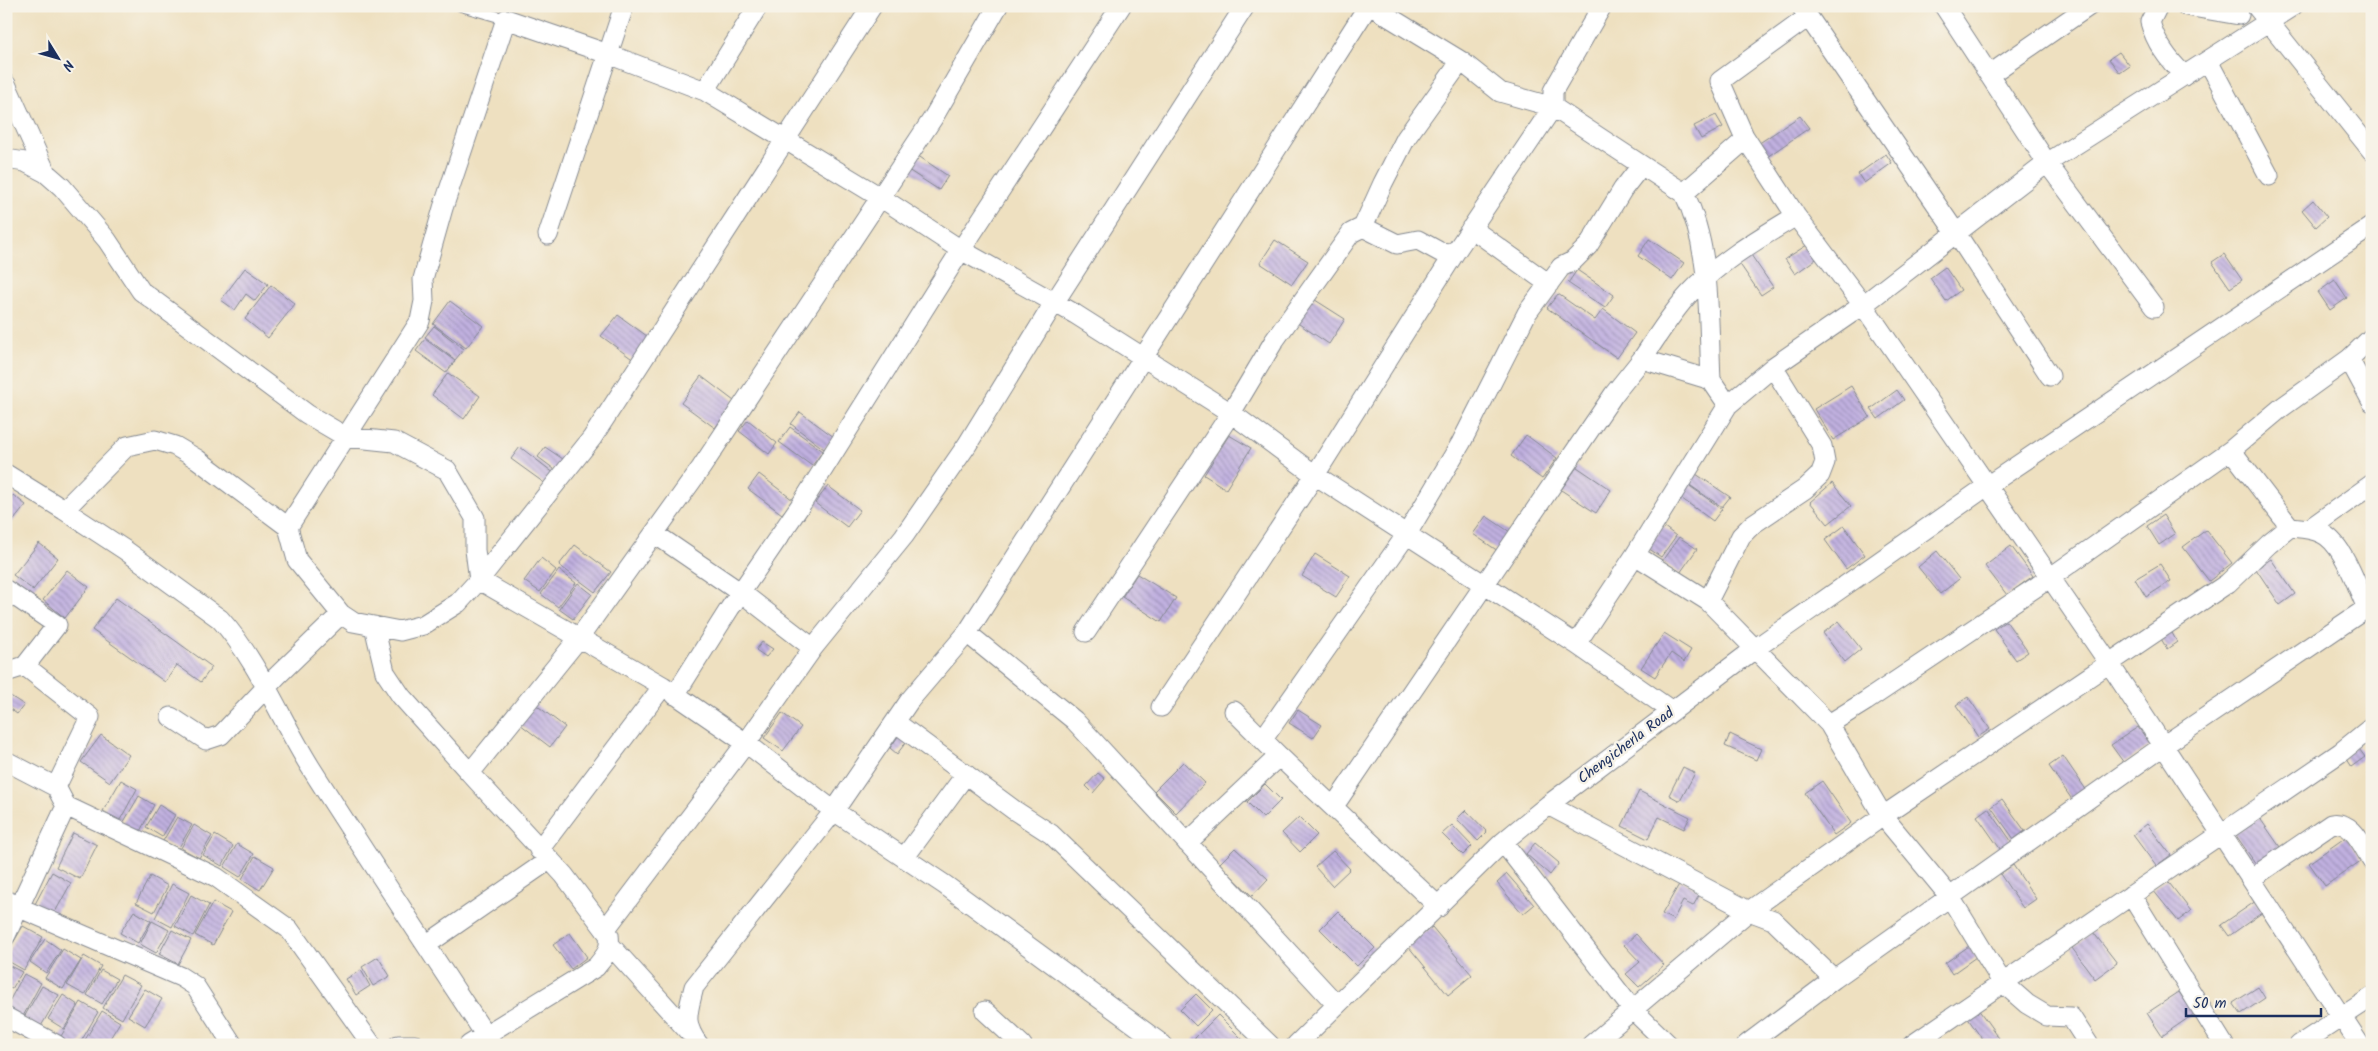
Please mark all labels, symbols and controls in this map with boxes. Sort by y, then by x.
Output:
north arrow [32,32,82,82]
text: N [56,55,79,75]
street label: Chengicherla Road [1573,701,1680,790]
scale bar [2186,986,2320,1018]
text: 50 m [2193,992,2227,1016]

